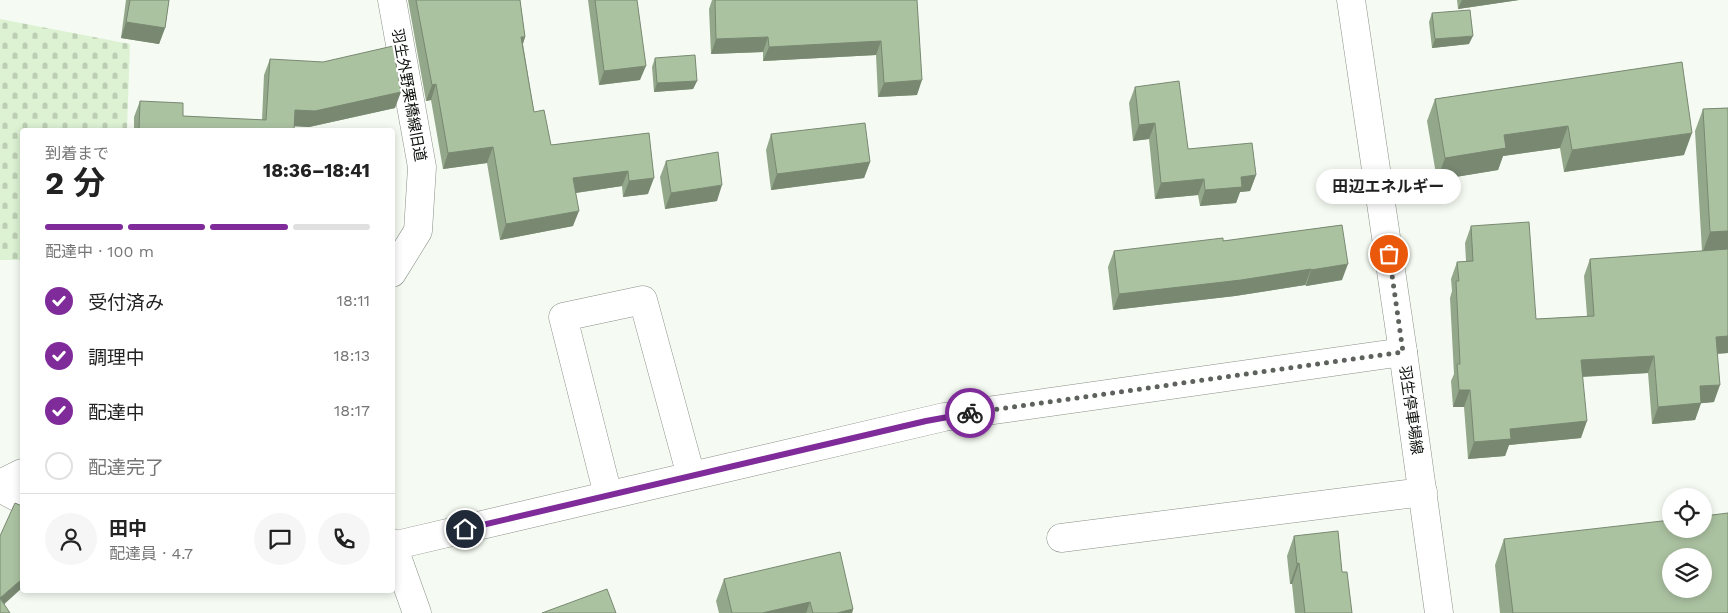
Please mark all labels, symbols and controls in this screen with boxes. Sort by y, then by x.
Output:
street label: 羽生外野栗橋線旧道 [388,27,430,163]
text: 到着まで [45,144,109,163]
text: 18:36–18:41 [263,159,370,182]
text: 2 分 [45,164,105,202]
callout: 田辺エネルギー [1316,169,1462,204]
text: 田辺エネルギー [1332,177,1445,196]
pin [1368,233,1410,275]
icon: bag [1375,240,1403,268]
text: 配達中 · 100 m [45,242,154,261]
icon: check [45,287,73,315]
text: 受付済み [88,291,164,314]
text: 18:11 [337,291,370,310]
icon: check [45,342,73,370]
text: 調理中 [88,346,145,369]
text: 18:13 [334,346,370,365]
street label: 羽生停車場線 [1396,364,1426,456]
courier [945,388,995,438]
icon: check [45,397,73,425]
icon: bike [956,399,984,427]
text: 配達中 [88,401,145,424]
text: 18:17 [334,401,370,420]
text: 配達完了 [88,456,164,479]
map controls [1662,488,1712,598]
button: locate [1662,488,1712,538]
pin [444,508,486,550]
button: person [45,513,97,565]
button: chat [254,513,306,565]
button: phone [318,513,370,565]
icon: home [451,515,479,543]
text: 田中 [109,517,147,540]
text: 配達員 · 4.7 [109,544,193,563]
button: layers [1662,548,1712,598]

